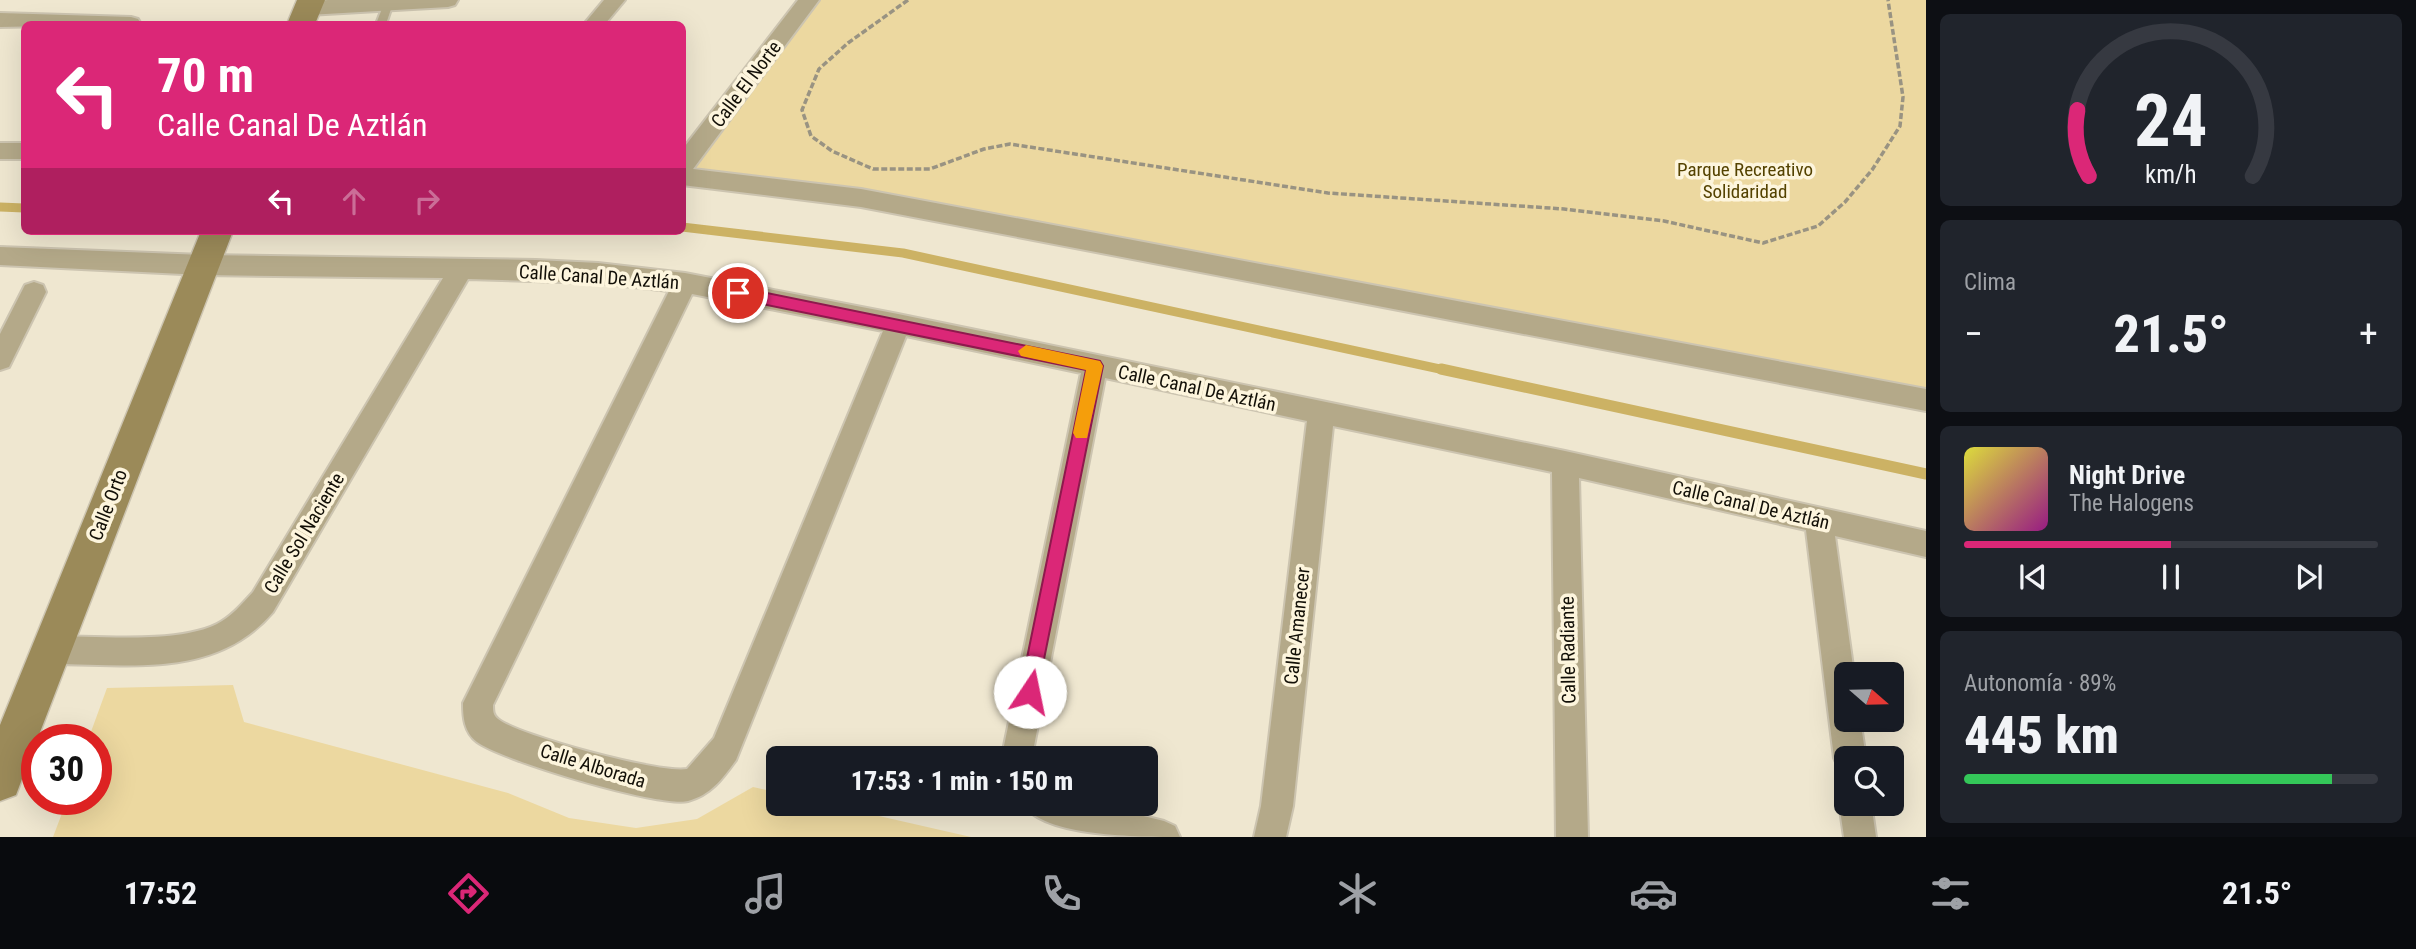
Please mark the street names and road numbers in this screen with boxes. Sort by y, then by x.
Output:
street label: Calle El Norte [706,36,786,132]
street label: Calle Canal De Aztlán [518,260,680,294]
street label: Calle Canal De Aztlán [1116,360,1278,416]
street label: Calle Orto [84,466,132,544]
street label: Calle Sol Naciente [259,468,349,597]
street label: Calle Canal De Aztlán [1670,476,1832,534]
street label: Calle Amanecer [1279,566,1315,686]
street label: Calle Radiante [1556,596,1580,704]
street label: Calle Alborada [537,739,649,793]

